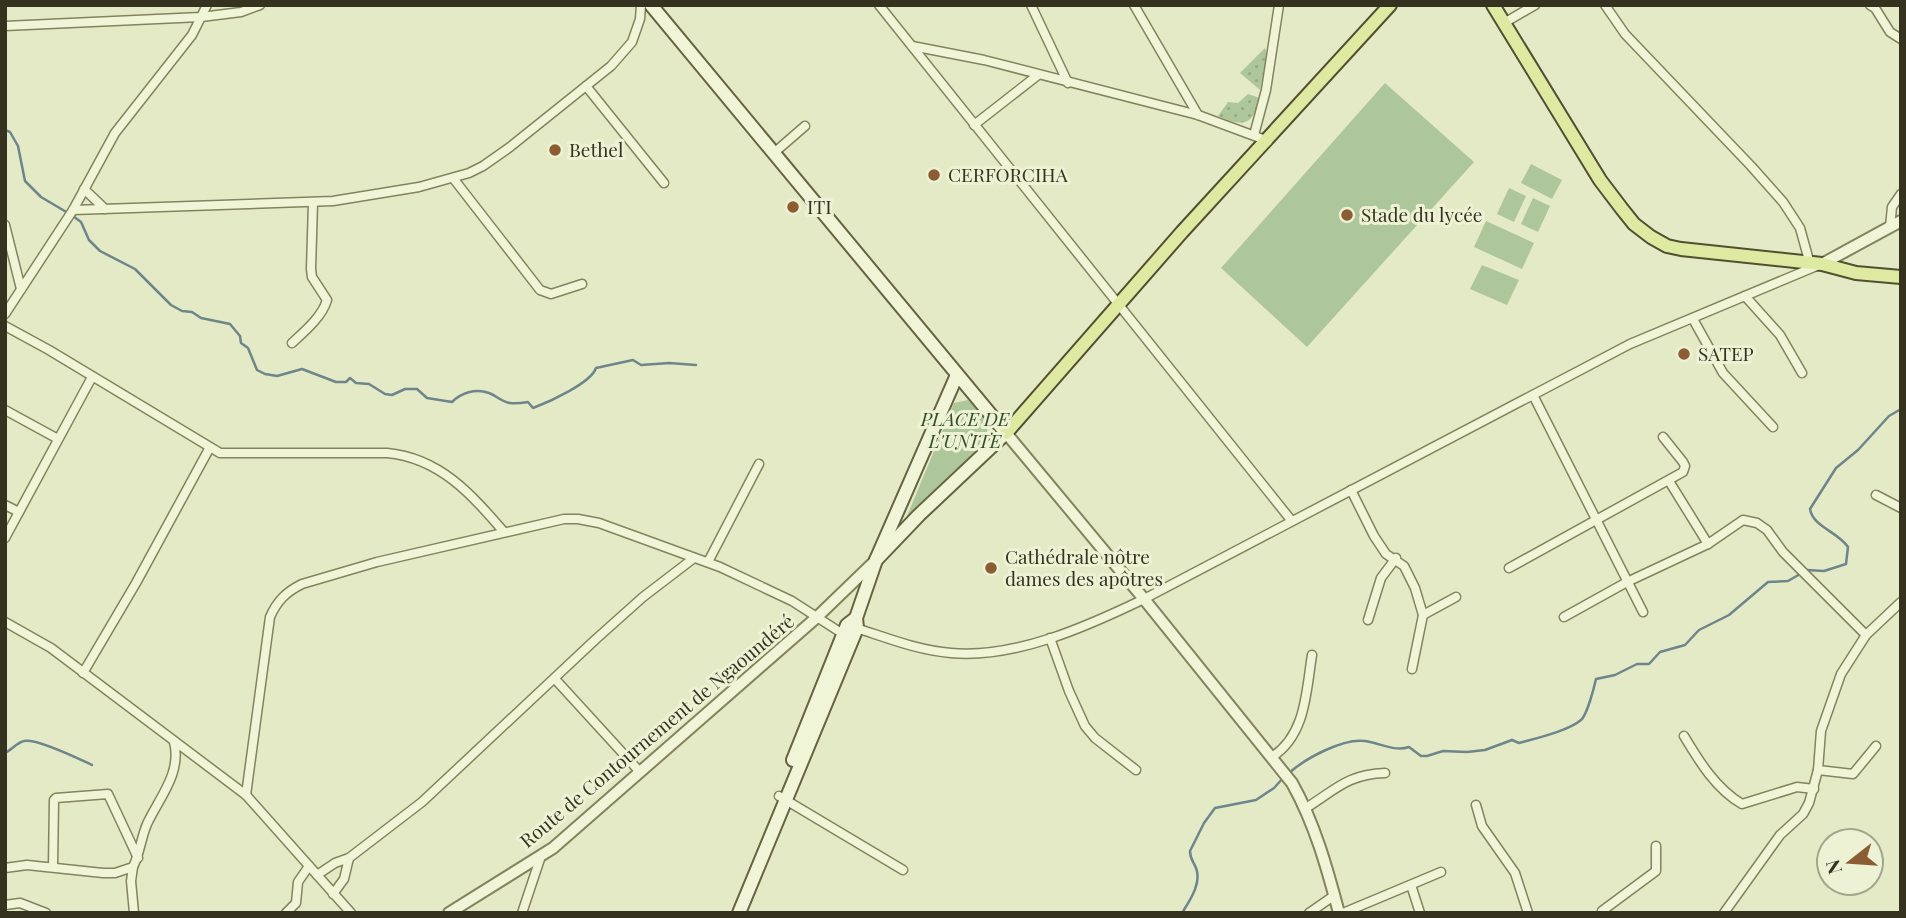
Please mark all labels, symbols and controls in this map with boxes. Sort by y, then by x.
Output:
place label: Bethel [569,136,624,162]
marker: Bethel [547,142,563,158]
place label: CERFORCIHA [948,161,1069,187]
marker: CERFORCIHA [926,167,942,183]
place label: ITI [807,193,832,219]
marker: ITI [785,199,801,215]
place label: Stade du lycée [1361,201,1482,227]
marker: Stade du lycée [1339,207,1355,223]
place label: SATEP [1698,340,1754,366]
marker: SATEP [1676,346,1692,362]
park label: PLACE DE L'UNITE [920,405,1011,453]
place label: Cathédrale nôtre dames des apôtres [1005,543,1163,591]
marker: Cathédrale nôtre dames des apôtres [983,560,999,576]
street label: Route de Contournement de Ngaoundéré [514,608,799,853]
north arrow [1815,827,1885,897]
text: N [1818,857,1847,878]

